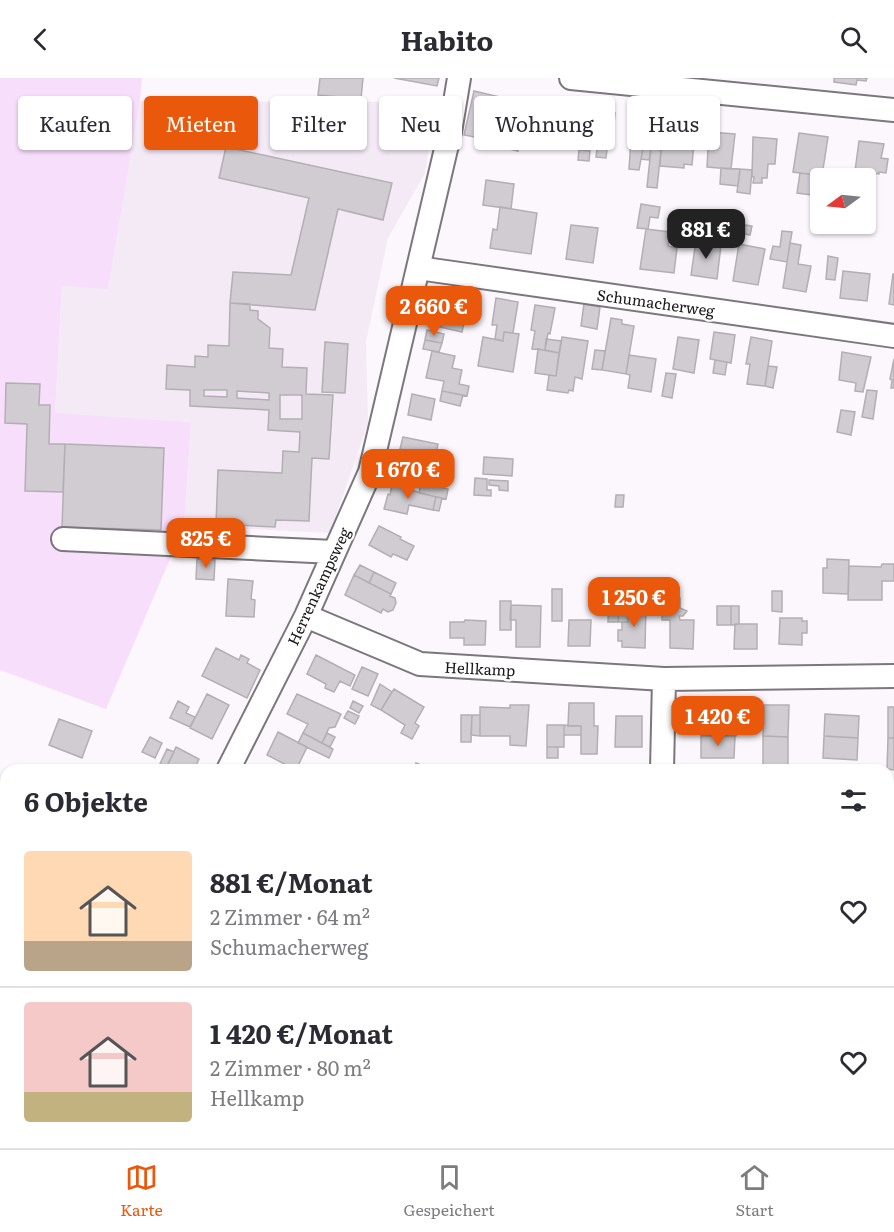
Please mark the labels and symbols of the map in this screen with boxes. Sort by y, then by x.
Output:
north arrow [810,168,876,234]
pin: 881 € [664,209,748,260]
street label: Schumacherweg [596,282,717,322]
pin: 2 660 € [379,286,489,337]
pin: 1 670 € [353,449,463,500]
pin: 825 € [164,518,248,569]
street label: Herrenkampsweg [281,523,356,649]
pin: 1 250 € [579,577,689,628]
street label: Hellkamp [444,655,516,681]
pin: 1 420 € [663,696,773,747]

